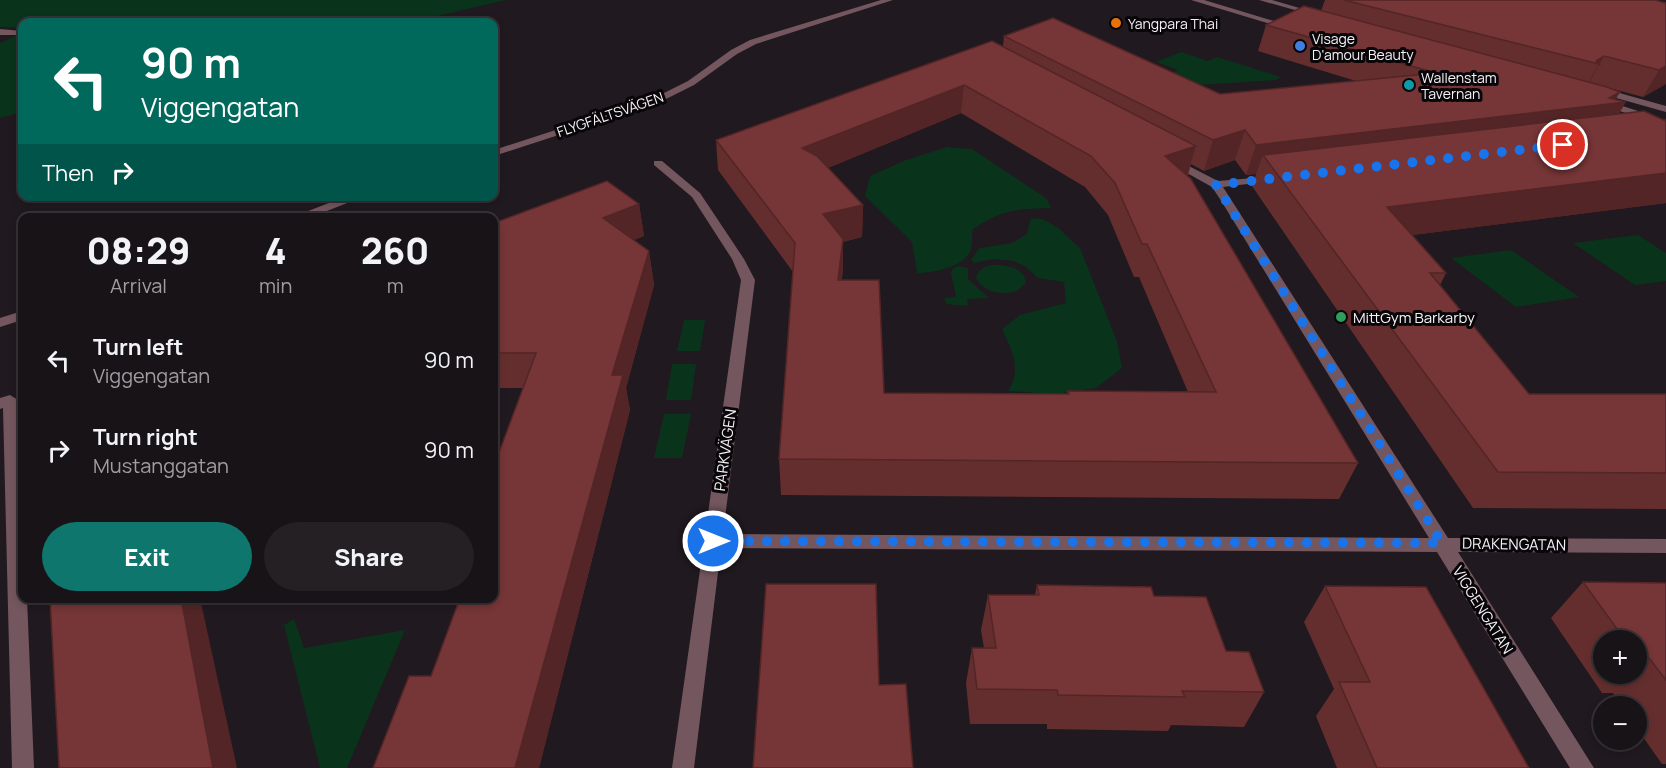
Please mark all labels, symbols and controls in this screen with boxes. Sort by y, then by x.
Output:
place label: Yangpara Thai [1128,14,1218,33]
marker: Yangpara Thai [1109,16,1123,30]
place label: Visage D'amour Beauty [1312,29,1414,64]
text: 90 m [141,33,241,91]
marker: Visage D'amour Beauty [1293,39,1307,53]
icon: left [42,42,120,120]
place label: Wallenstam Tavernan [1421,68,1497,103]
marker: Wallenstam Tavernan [1402,78,1416,92]
street label: FLYGFÄLTSVÄGEN [554,87,666,141]
text: Viggengatan [141,88,299,125]
pin [1537,119,1588,170]
icon: arrive [1546,128,1579,161]
icon: right [106,156,139,189]
text: Then [42,158,94,188]
text: 08:29 [87,226,190,275]
text: 4 [265,226,287,275]
text: 260 [361,226,429,275]
text: Arrival [110,272,167,299]
text: min [259,272,292,299]
text: m [387,272,404,299]
place label: MittGym Barkarby [1353,307,1475,328]
marker: MittGym Barkarby [1334,310,1348,324]
text: Turn left [93,332,183,362]
icon: left [42,344,75,377]
text: 90 m [424,345,474,375]
text: Viggengatan [93,362,210,389]
street label: PARKVÄGEN [709,408,741,492]
text: Turn right [93,422,198,452]
icon: right [42,434,75,467]
text: 90 m [424,435,474,465]
text: Mustanggatan [93,452,229,479]
position arrow [681,509,745,573]
button: Exit [42,522,252,591]
button: Share [264,522,474,591]
street label: DRAKENGATAN [1462,533,1566,555]
street label: VIGGENGATAN [1448,562,1518,658]
map controls [1593,630,1647,750]
button: + [1593,630,1647,684]
button: − [1593,696,1647,750]

